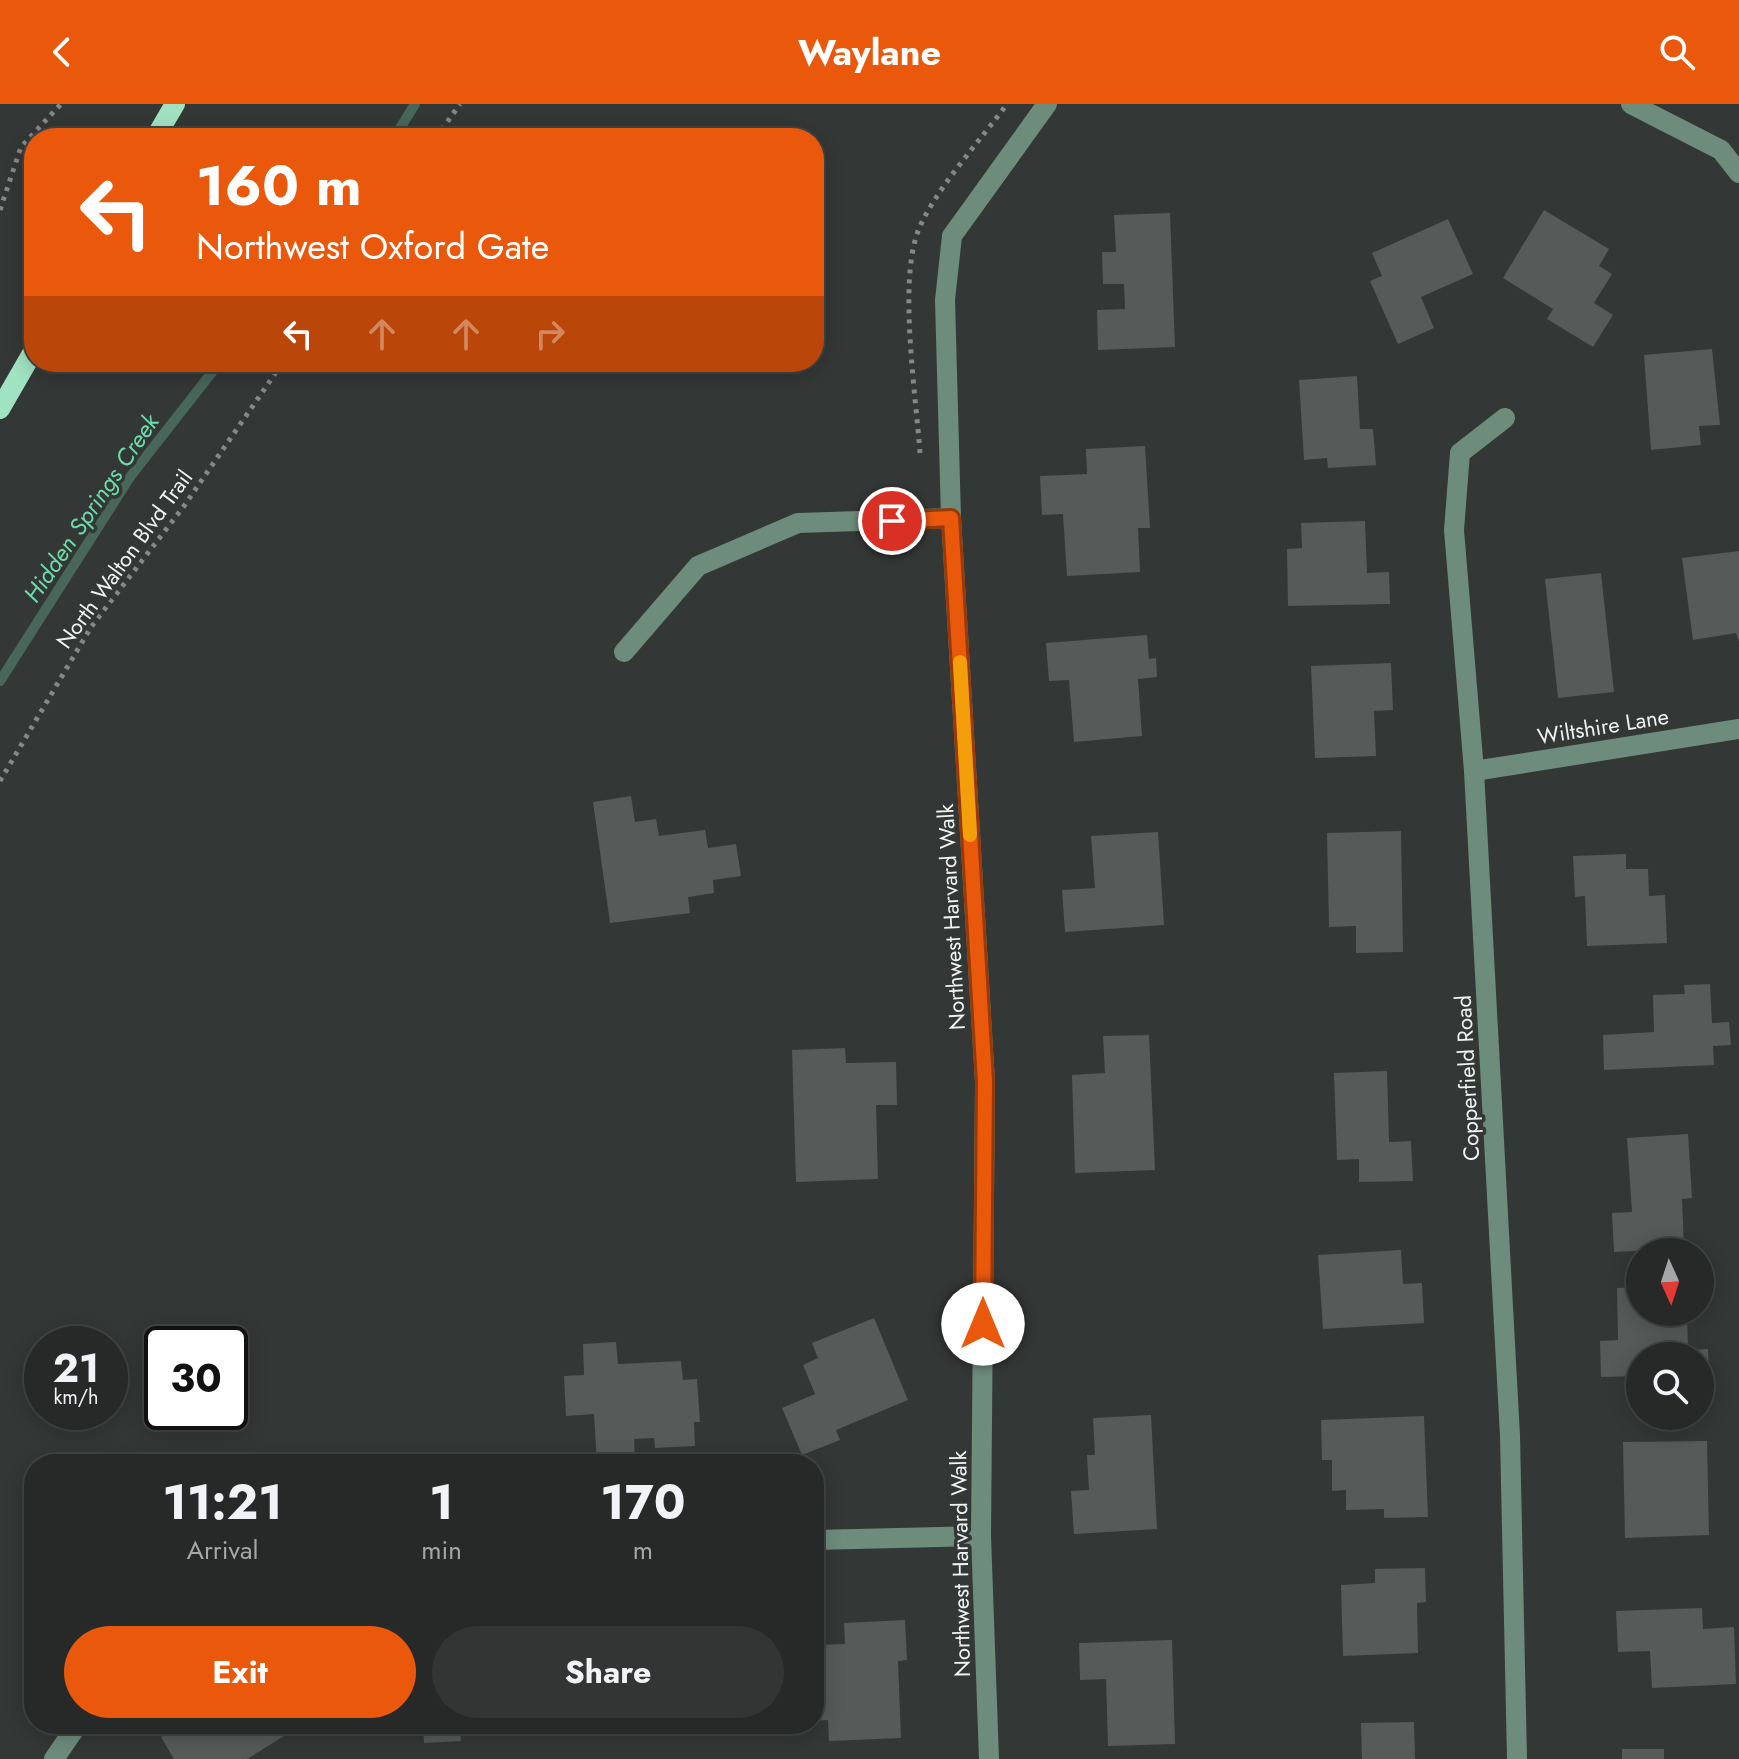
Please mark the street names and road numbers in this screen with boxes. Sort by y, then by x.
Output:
street label: North Walton Blvd Trail [48,463,200,655]
street label: Wiltshire Lane [1535,700,1671,752]
street label: Northwest Harvard Walk [929,803,973,1031]
street label: Copperfield Road [1447,994,1487,1162]
street label: Northwest Harvard Walk [942,1450,978,1677]

